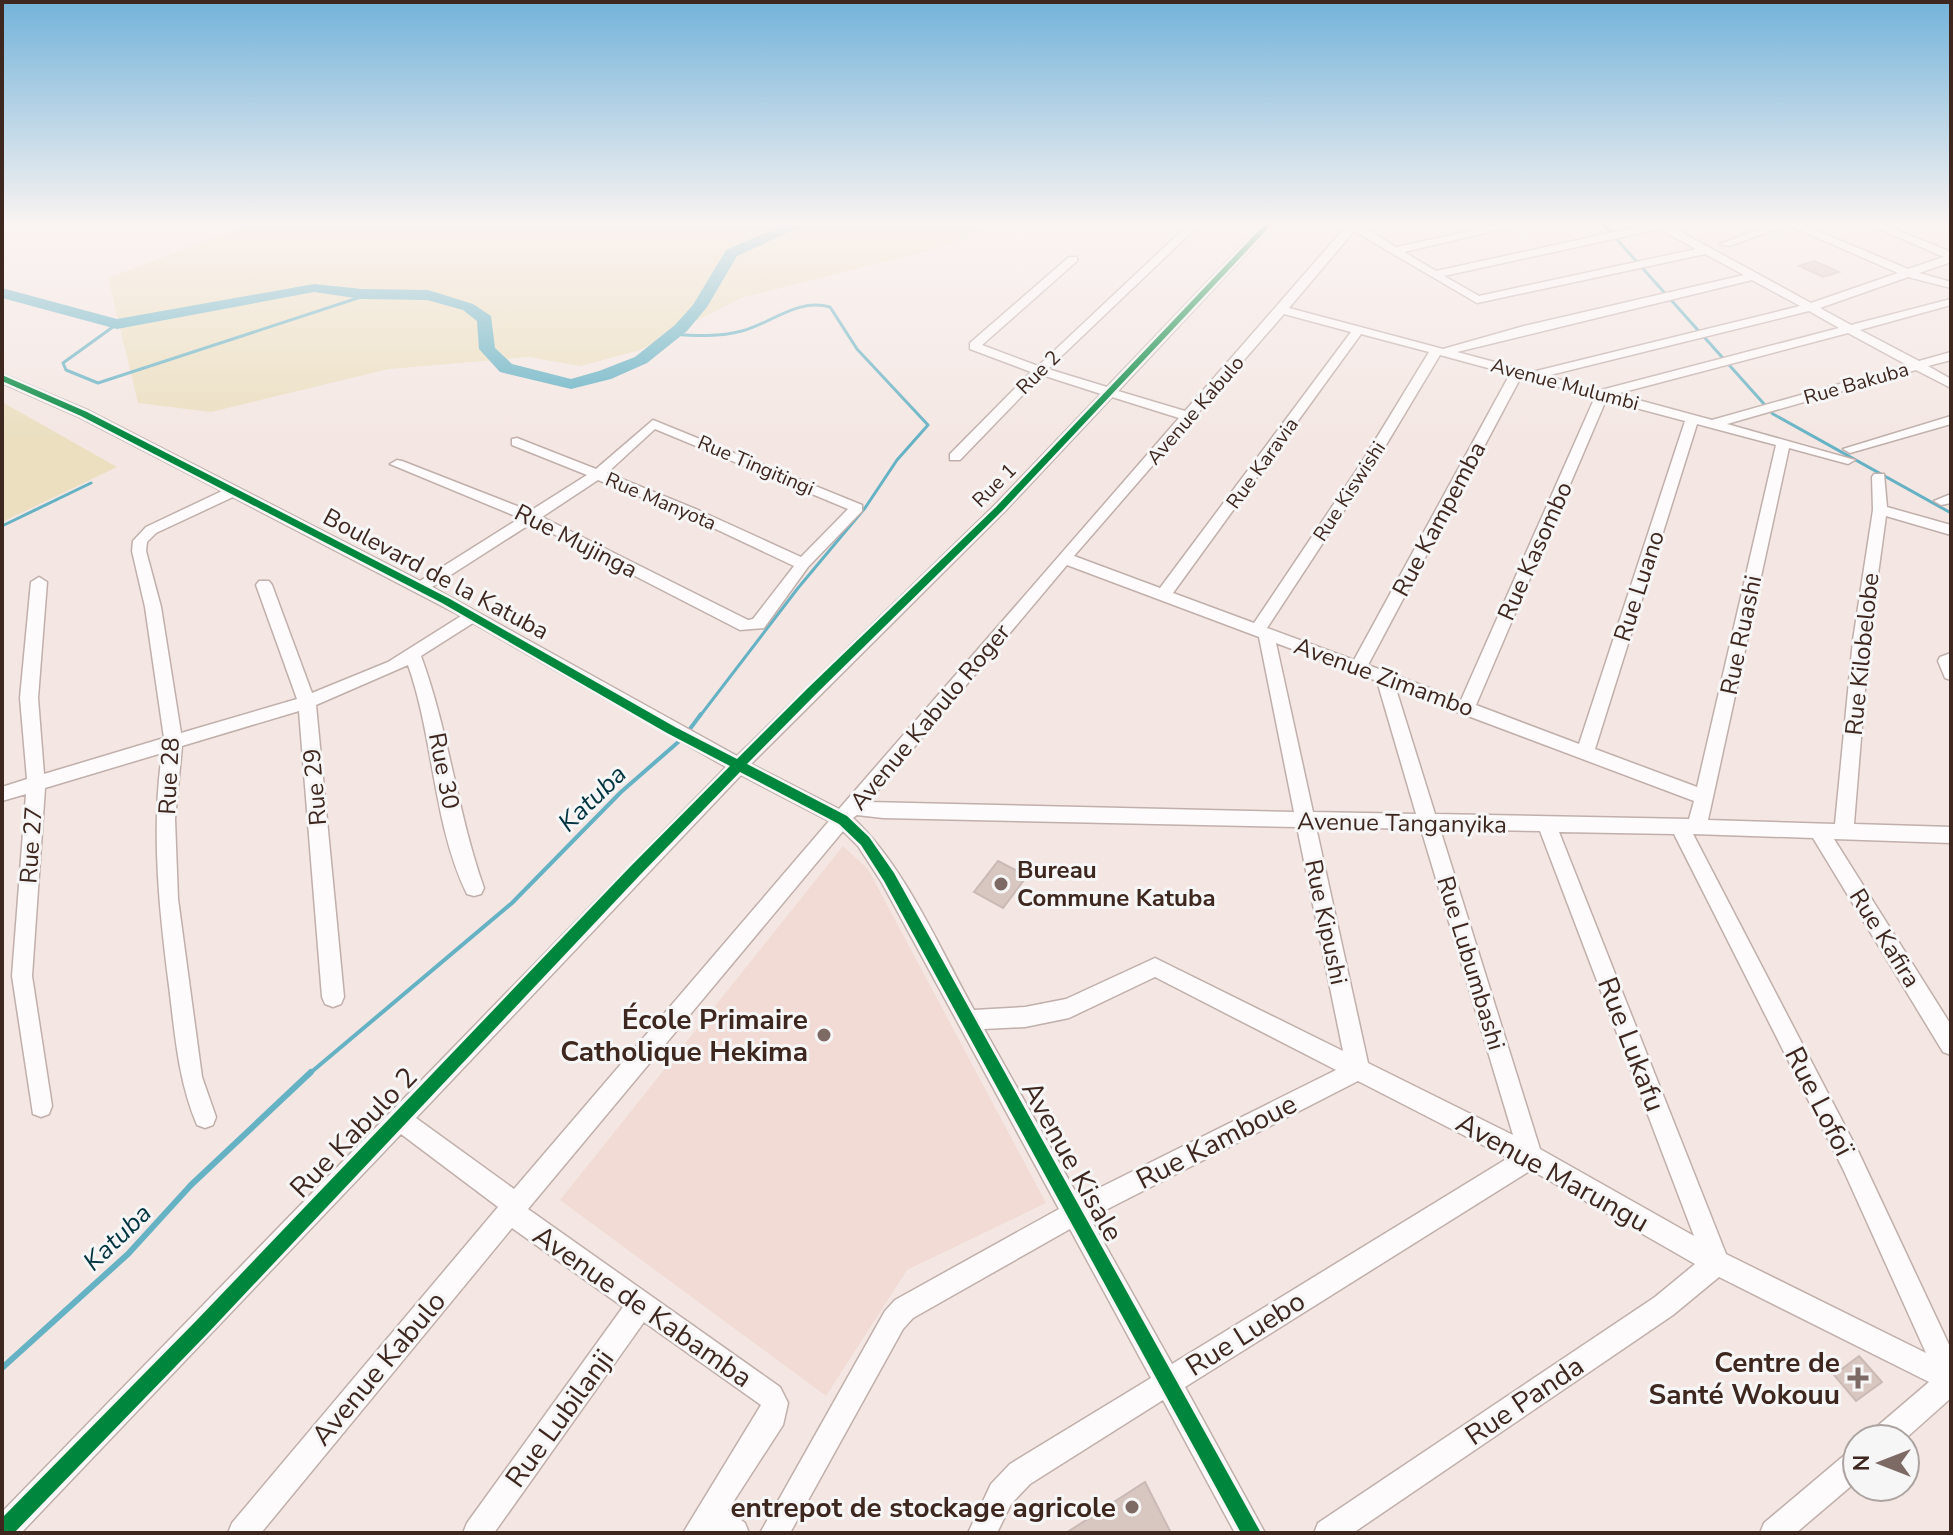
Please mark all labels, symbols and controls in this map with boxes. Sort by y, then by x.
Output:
street label: Rue 2 [1010,344,1066,400]
street label: Avenue Kabulo [1141,350,1250,471]
street label: Avenue Mulumbi [1488,352,1642,417]
street label: Rue Bakuba [1801,356,1912,411]
street label: Rue Karavia [1220,412,1305,514]
street label: Rue Tingitingi [693,429,818,502]
street label: Rue Kiswishi [1307,436,1392,546]
street label: Rue Kampemba [1385,436,1493,602]
street label: Rue 1 [966,457,1022,513]
street label: Rue Manyota [601,466,720,537]
street label: Rue Kasombo [1490,476,1580,626]
street label: Rue Mujinga [509,496,643,586]
street label: Boulevard de la Katuba [318,501,554,647]
street label: Rue Luano [1606,527,1672,645]
street label: Rue Kilobelobe [1838,571,1886,737]
street label: Rue Ruashi [1713,572,1769,698]
street label: Avenue Kabulo Roger [843,617,1018,817]
street label: Avenue Zimambo [1290,630,1478,724]
street label: Rue 30 [421,730,467,812]
street label: Rue 28 [151,737,187,815]
street label: Rue 29 [296,747,334,827]
water label: Katuba [550,757,634,840]
street label: Rue 27 [12,805,50,885]
street label: Avenue Tanganyika [1297,805,1507,841]
place label: Bureau Commune Katuba [1017,854,1216,914]
street label: Rue Kipushi [1297,856,1355,988]
street label: Rue Lubumbashi [1429,872,1513,1054]
marker: Bureau Commune Katuba [992,875,1010,893]
street label: Rue Kafira [1842,883,1928,993]
street label: Rue Lukafu [1588,972,1674,1117]
place label: École Primaire Catholique Hekima [560,1001,808,1071]
marker: École Primaire Catholique Hekima [815,1026,833,1044]
street label: Rue Lofoï [1775,1040,1863,1163]
street label: Rue Kabulo 2 [281,1059,426,1207]
street label: Avenue Kisale [1012,1075,1132,1248]
street label: Rue Kamboue [1130,1085,1303,1199]
street label: Avenue Marungu [1449,1104,1656,1242]
water label: Katuba [75,1196,159,1279]
street label: Avenue de Kabamba [525,1217,760,1397]
street label: Rue Luebo [1179,1282,1312,1385]
street label: Avenue Kabulo [303,1283,455,1454]
street label: Rue Lubilanji [497,1342,623,1495]
place label: Centre de Santé Wokouu [1648,1344,1840,1414]
street label: Rue Panda [1458,1347,1591,1454]
marker: Centre de Santé Wokouu [1847,1367,1869,1389]
north arrow [1841,1423,1921,1503]
text: N [1847,1455,1877,1471]
place label: entrepot de stockage agricole [730,1489,1116,1527]
marker: entrepot de stockage agricole [1123,1498,1141,1516]

